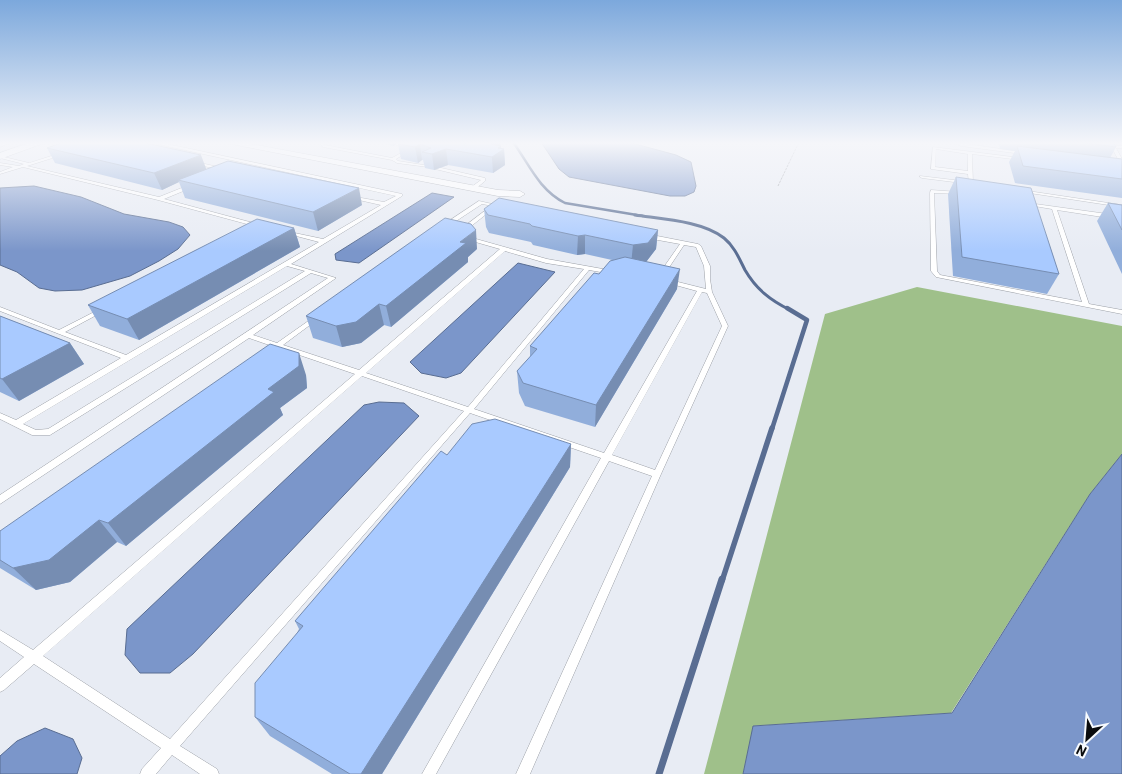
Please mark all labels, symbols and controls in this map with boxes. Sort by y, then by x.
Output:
north arrow [1062,714,1112,764]
text: N [1073,741,1089,761]

